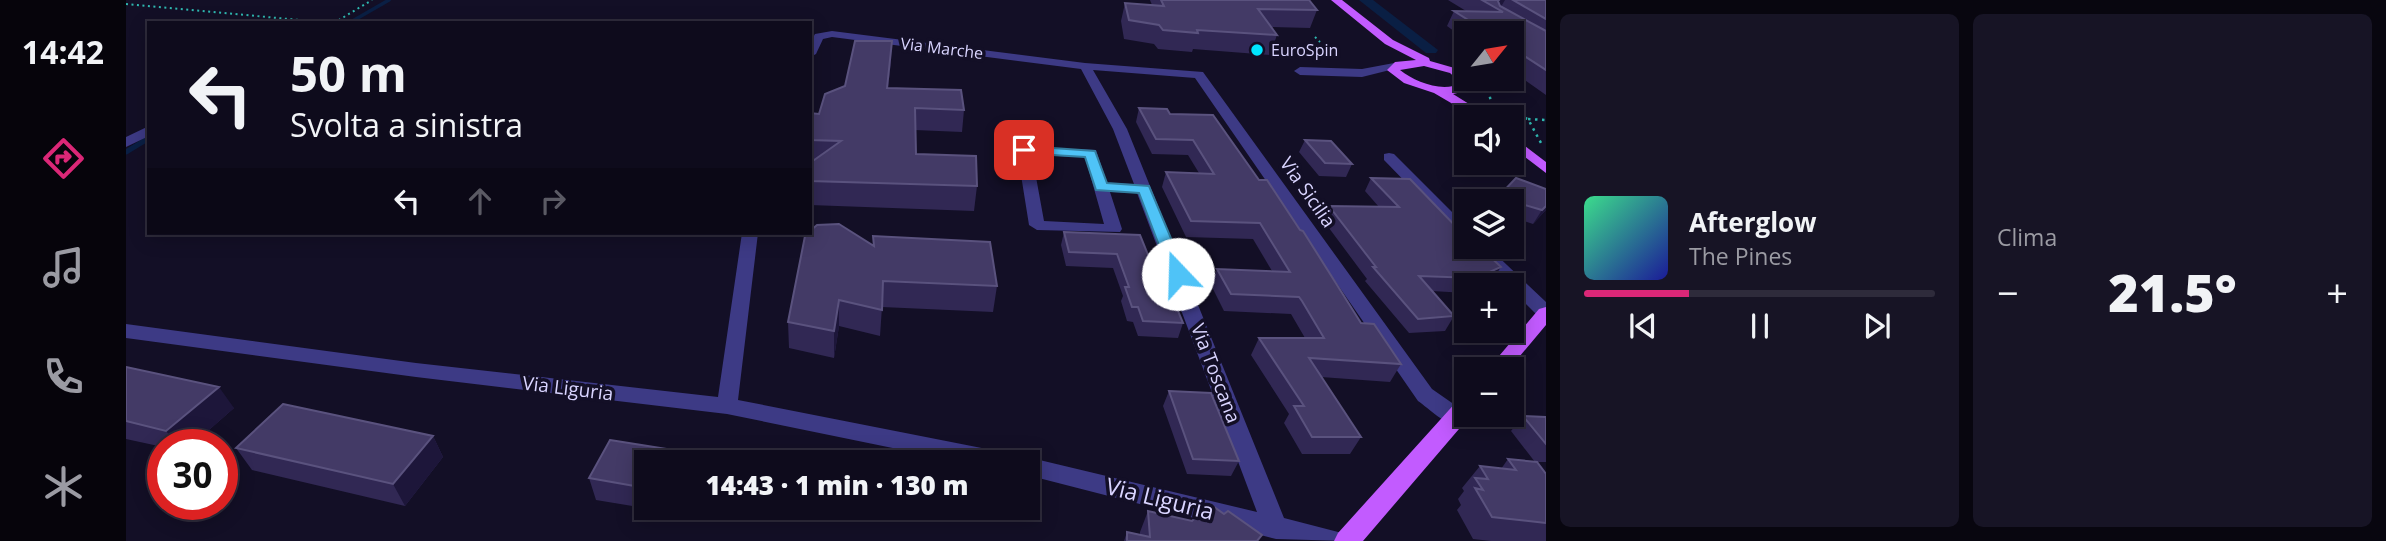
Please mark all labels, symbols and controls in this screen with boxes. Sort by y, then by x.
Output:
north arrow [1454,21,1524,91]
map controls [1454,21,1524,427]
text: 14:42 [22,30,104,73]
street label: Via Marche [900,32,985,64]
place label: EuroSpin [1271,39,1338,61]
text: 50 m [290,40,407,106]
marker: EuroSpin [1249,42,1265,58]
icon: left [175,49,266,140]
text: Svolta a sinistra [290,103,523,146]
button: sound [1454,105,1524,175]
pin [994,120,1054,180]
icon: arrive [1005,131,1043,169]
icon: directions [39,134,88,183]
street label: Via Sicilia [1274,151,1342,233]
icon: left [388,182,426,220]
icon: ahead [461,182,499,220]
icon: right [534,182,572,220]
button: layers [1454,189,1524,259]
text: Afterglow [1689,204,1816,240]
text: Clima [1997,221,2057,253]
position arrow [1141,237,1215,311]
text: The Pines [1689,240,1792,272]
icon: music [39,243,88,292]
text: 21.5° [2108,256,2237,327]
text: − [1997,266,2019,318]
text: + [2326,266,2348,318]
button: + [1454,273,1524,343]
icon: previous [1624,307,1662,345]
icon: pause [1741,307,1779,345]
icon: next [1858,307,1896,345]
street label: Via Toscana [1185,320,1247,426]
icon: phone [39,352,88,401]
button: − [1454,357,1524,427]
street label: Via Liguria [521,370,615,406]
speed limit sign: 30 [147,429,238,520]
icon: climate [39,462,88,511]
text: 14:43 · 1 min · 130 m [706,467,968,503]
street label: Via Liguria [1103,469,1218,527]

